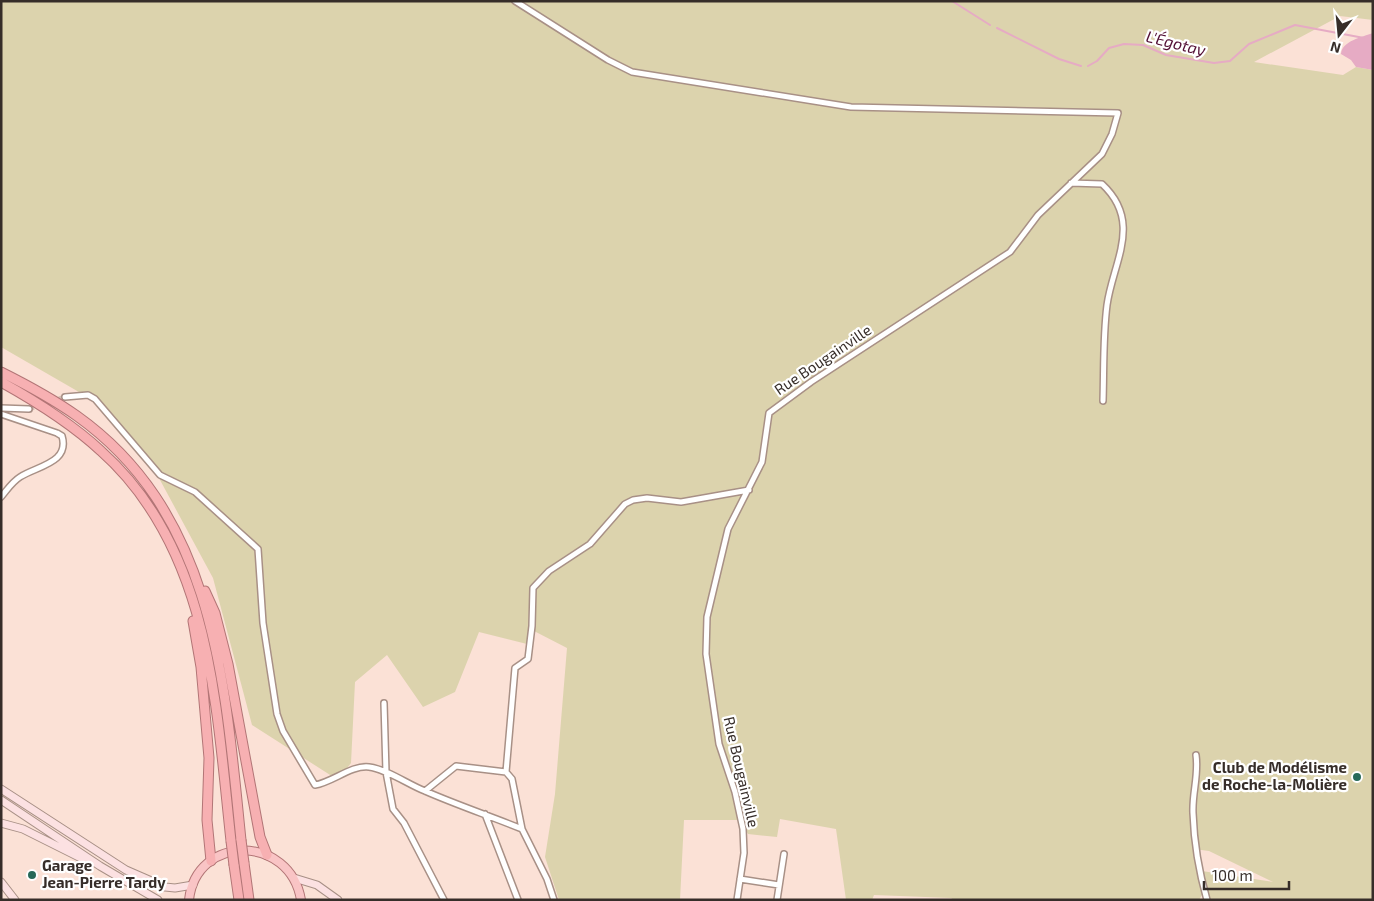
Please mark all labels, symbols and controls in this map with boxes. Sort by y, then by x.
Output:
north arrow [1314,10,1364,60]
water label: L'Égotay [1144,26,1208,60]
text: N [1328,38,1342,58]
street label: Rue Bougainville [770,320,874,398]
street label: Rue Bougainville [720,715,763,829]
place label: Club de Modélisme de Roche-la-Molière [1202,758,1347,793]
marker: Club de Modélisme de Roche-la-Molière [1351,771,1363,783]
place label: Garage Jean-Pierre Tardy [42,856,166,892]
scale bar [1204,858,1289,890]
text: 100 m [1212,866,1253,884]
marker: Garage Jean-Pierre Tardy [26,869,38,881]

